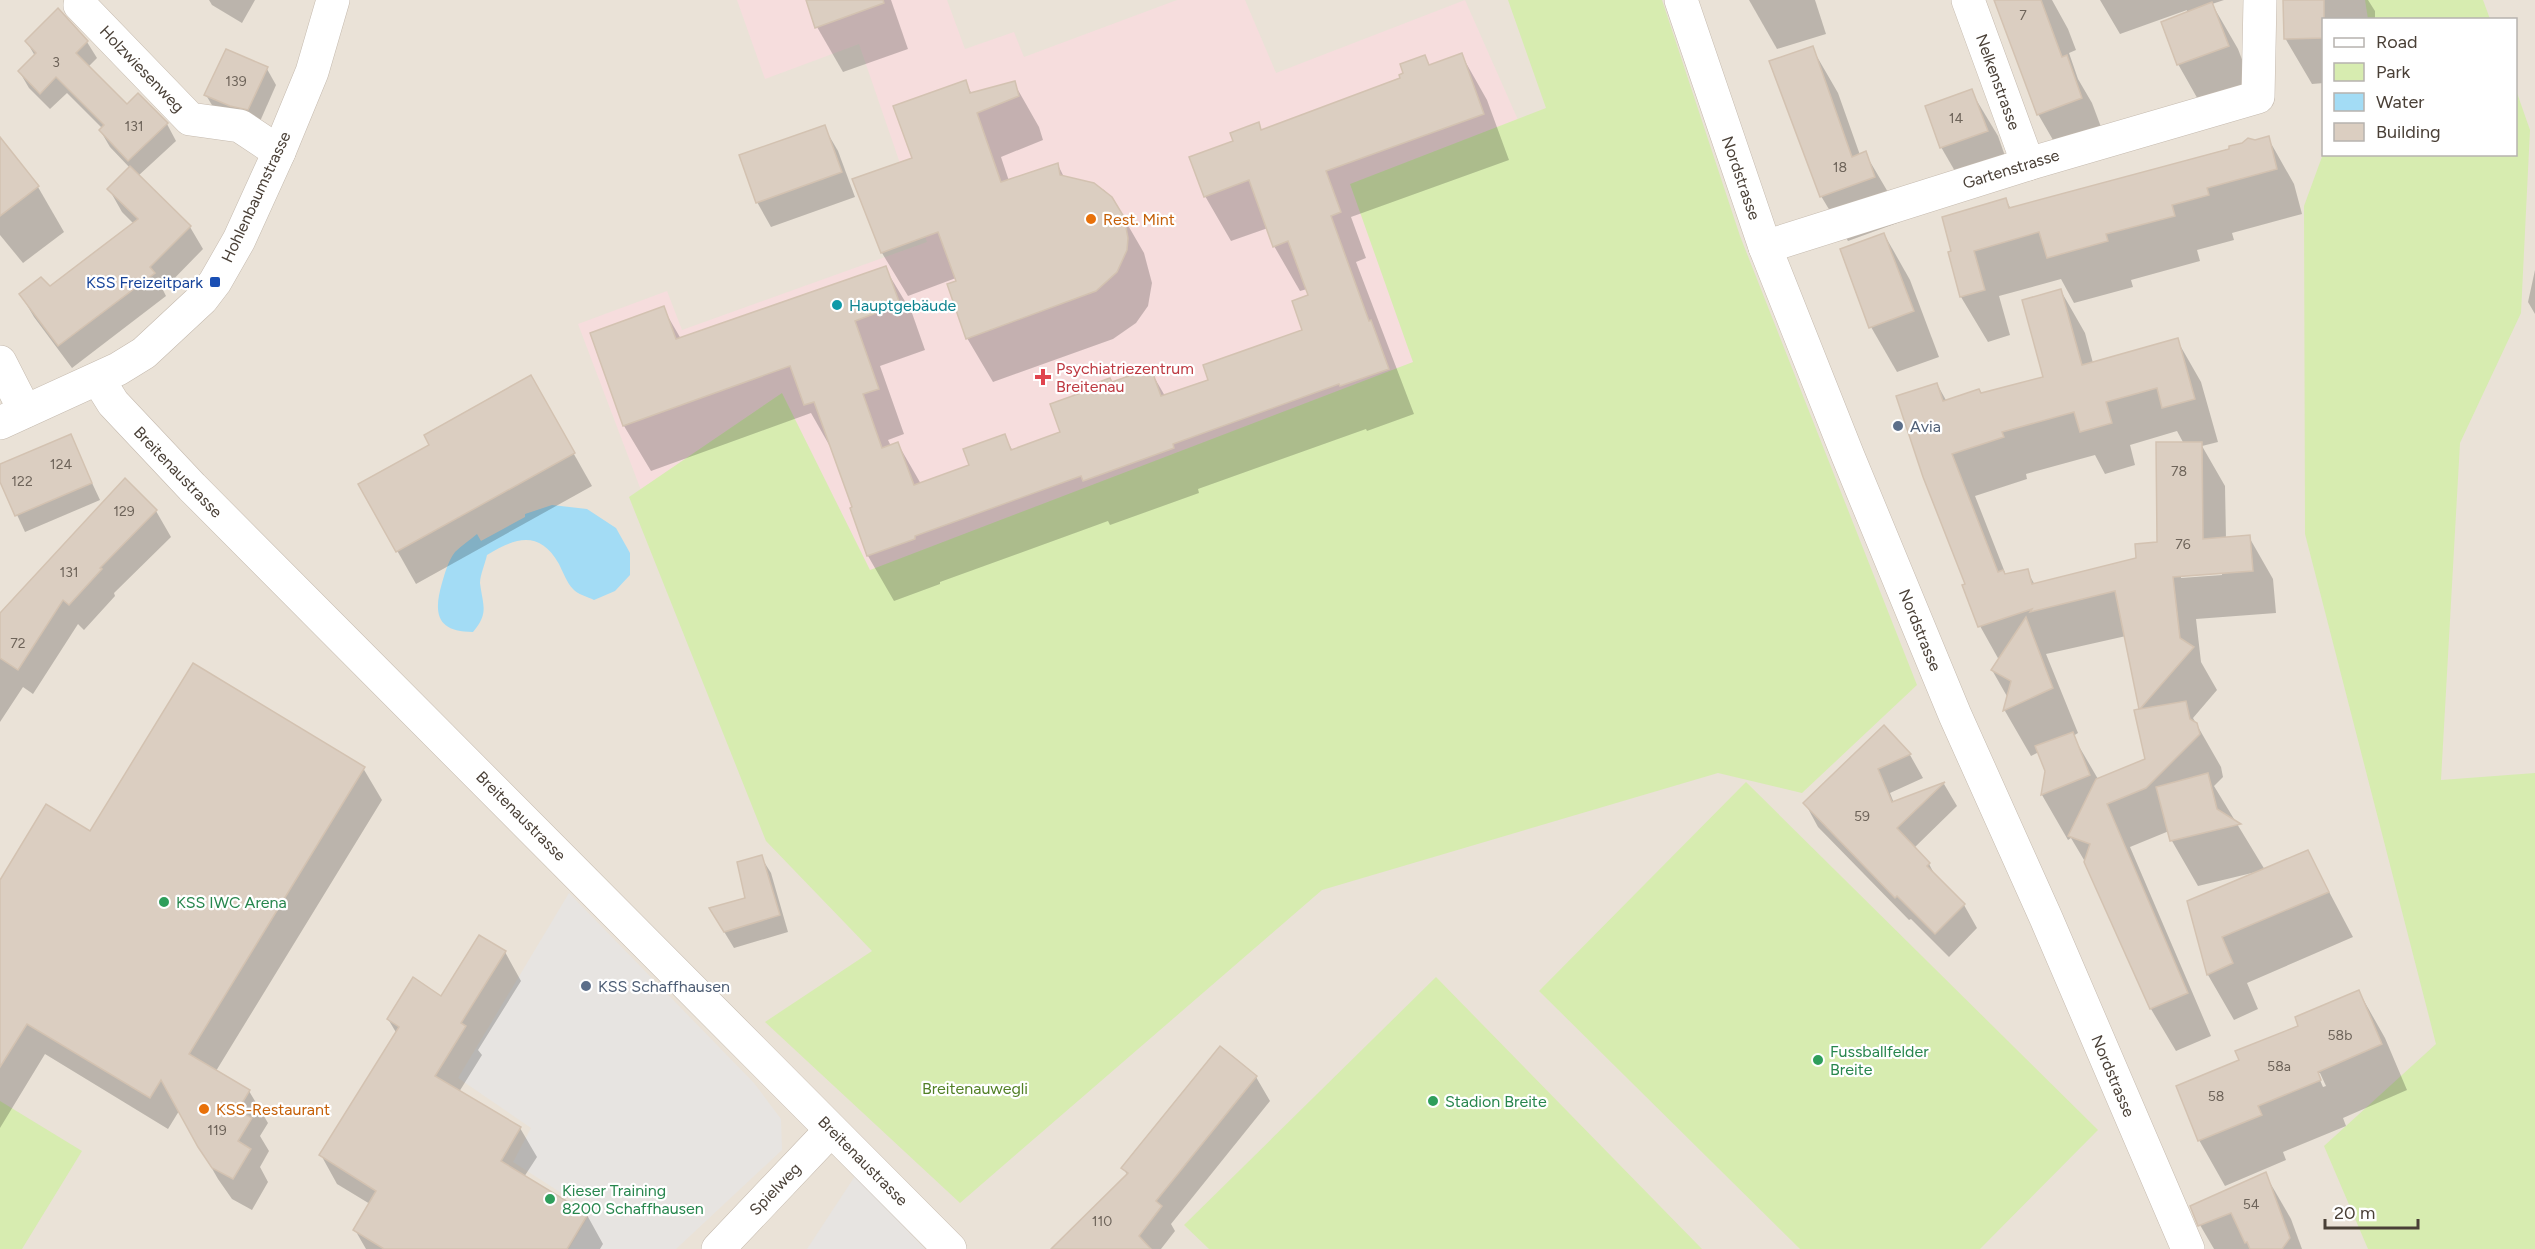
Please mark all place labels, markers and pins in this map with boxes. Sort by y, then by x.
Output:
place label: Rest. Mint [1103,210,1175,229]
marker: Rest. Mint [1084,212,1098,226]
place label: KSS Freizeitpark [86,273,203,292]
marker: KSS Freizeitpark [208,275,222,289]
place label: Hauptgebäude [849,296,957,315]
marker: Hauptgebäude [830,298,844,312]
place label: Psychiatriezentrum Breitenau [1056,359,1194,396]
marker: Psychiatriezentrum Breitenau [1034,368,1052,386]
place label: Avia [1910,417,1941,436]
marker: Avia [1891,419,1905,433]
place label: KSS IWC Arena [176,893,287,912]
marker: KSS IWC Arena [157,895,171,909]
place label: KSS Schaffhausen [598,977,730,996]
marker: KSS Schaffhausen [579,979,593,993]
place label: Fussballfelder Breite [1830,1042,1929,1079]
marker: Fussballfelder Breite [1811,1053,1825,1067]
place label: Stadion Breite [1445,1092,1547,1111]
marker: Stadion Breite [1426,1094,1440,1108]
place label: KSS-Restaurant [216,1100,330,1119]
marker: KSS-Restaurant [197,1102,211,1116]
place label: Kieser Training 8200 Schaffhausen [562,1181,704,1218]
marker: Kieser Training 8200 Schaffhausen [543,1192,557,1206]

